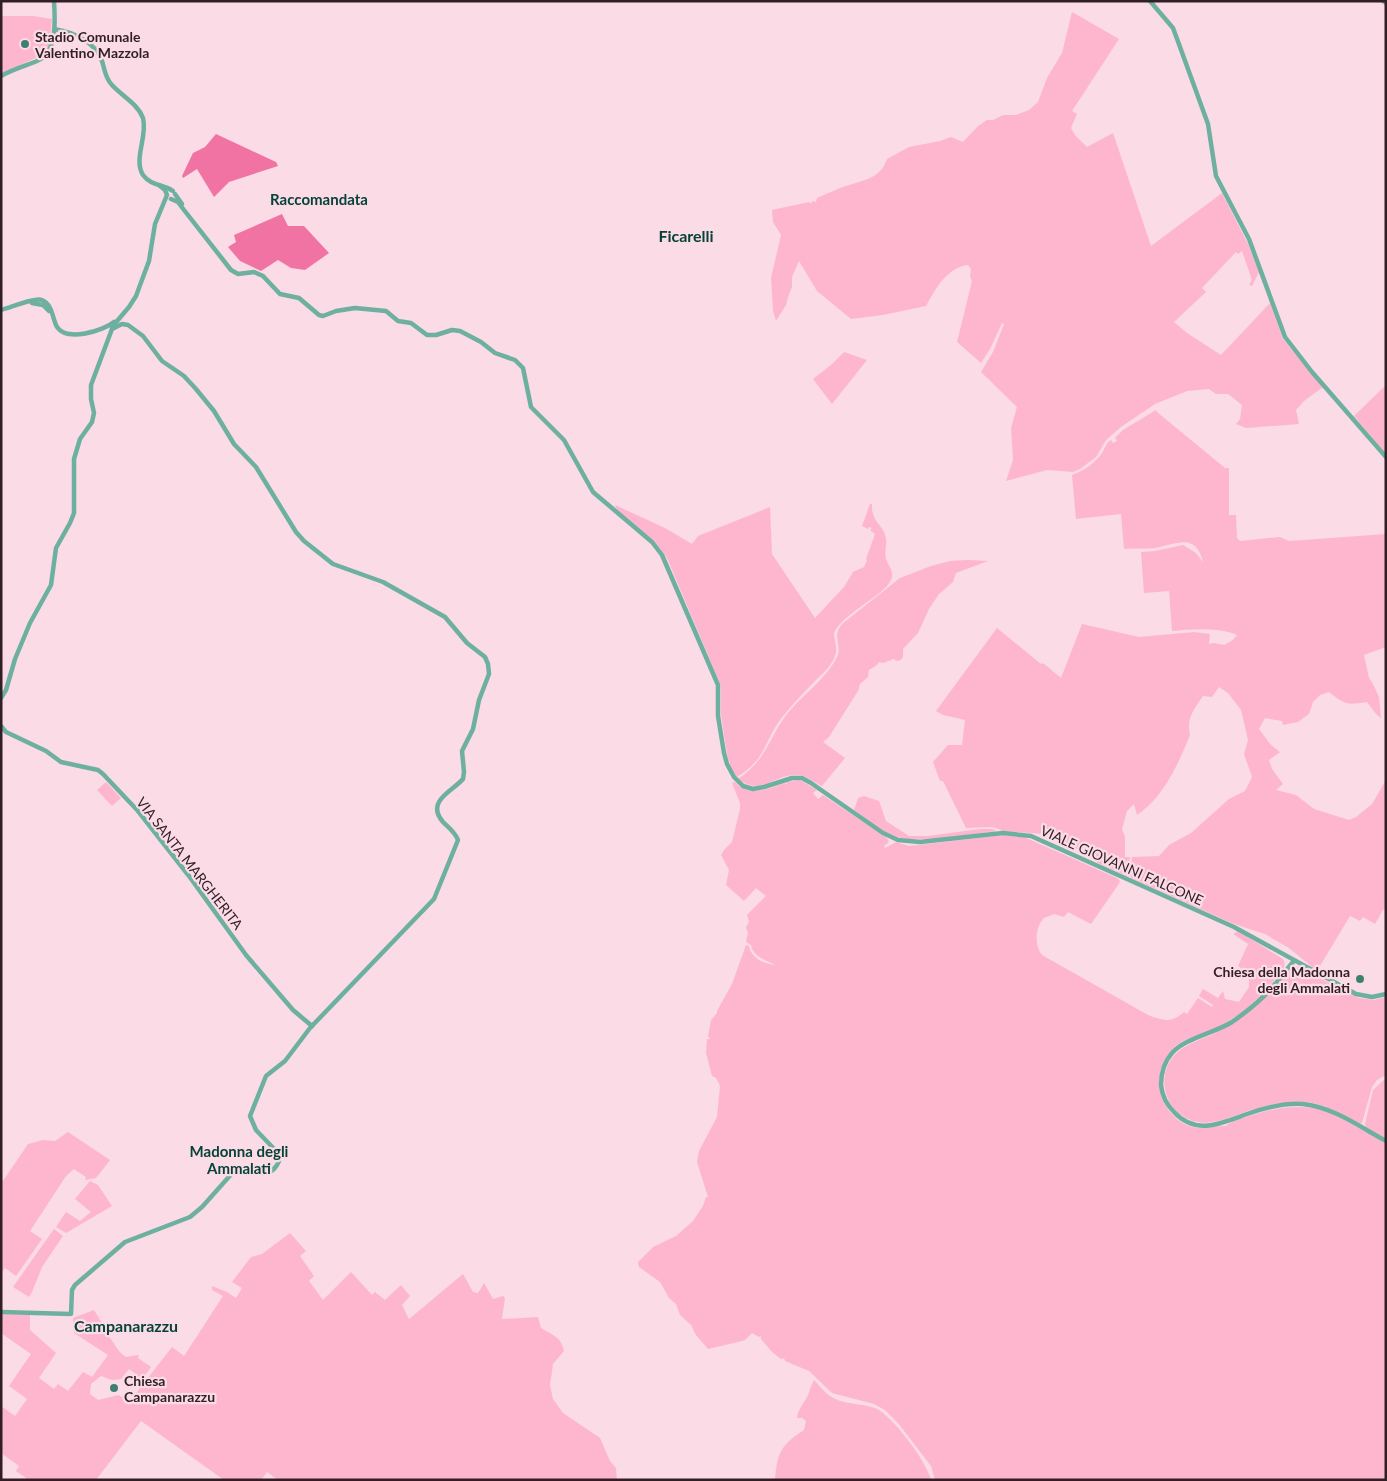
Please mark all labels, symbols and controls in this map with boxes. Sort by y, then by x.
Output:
place label: Stadio Comunale Valentino Mazzola [34,28,149,61]
marker: Stadio Comunale Valentino Mazzola [19,38,31,50]
district label: Raccomandata [270,190,368,208]
district label: Ficarelli [658,226,714,245]
street label: VIA SANTA MARGHERITA [133,794,247,933]
street label: VIALE GIOVANNI FALCONE [1038,821,1206,909]
place label: Chiesa della Madonna degli Ammalati [1213,963,1350,996]
marker: Chiesa della Madonna degli Ammalati [1354,973,1366,985]
district label: Madonna degli Ammalati [190,1142,289,1177]
district label: Campanarazzu [74,1316,178,1335]
place label: Chiesa Campanarazzu [124,1372,215,1405]
marker: Chiesa Campanarazzu [108,1382,120,1394]

